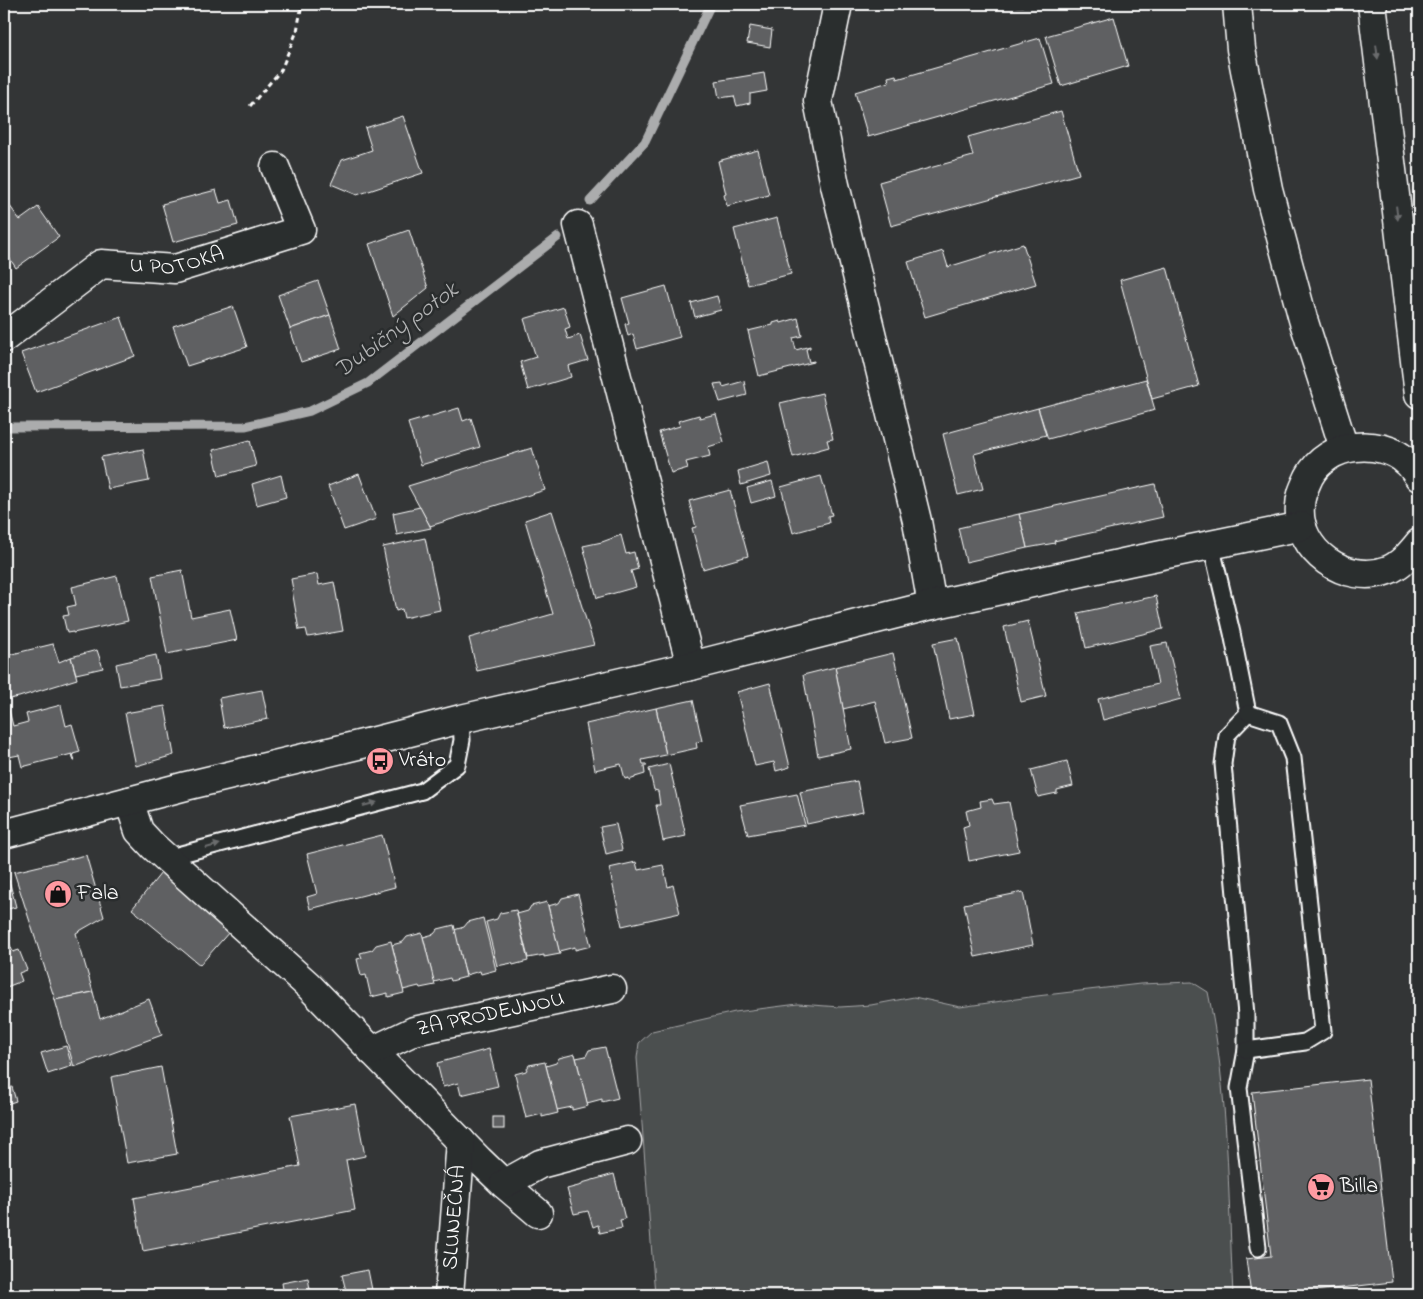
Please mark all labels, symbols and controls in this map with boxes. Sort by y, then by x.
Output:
one-way arrow [1373,44,1381,60]
one-way arrow [1393,206,1401,222]
street label: U POTOKA [129,239,229,285]
water label: Dubičný potok [328,273,468,388]
place label: Vráto [398,745,446,777]
bus stop icon: Vráto [365,746,395,776]
one-way arrow [363,800,378,808]
one-way arrow [205,841,220,849]
place label: Fala [76,878,119,910]
shop icon: Fala [43,879,73,909]
street label: ZA PRODEJNOU [414,983,568,1046]
street label: SLUNEČNÁ [435,1164,475,1271]
place label: Billa [1339,1171,1378,1203]
supermarket icon: Billa [1306,1172,1336,1202]

